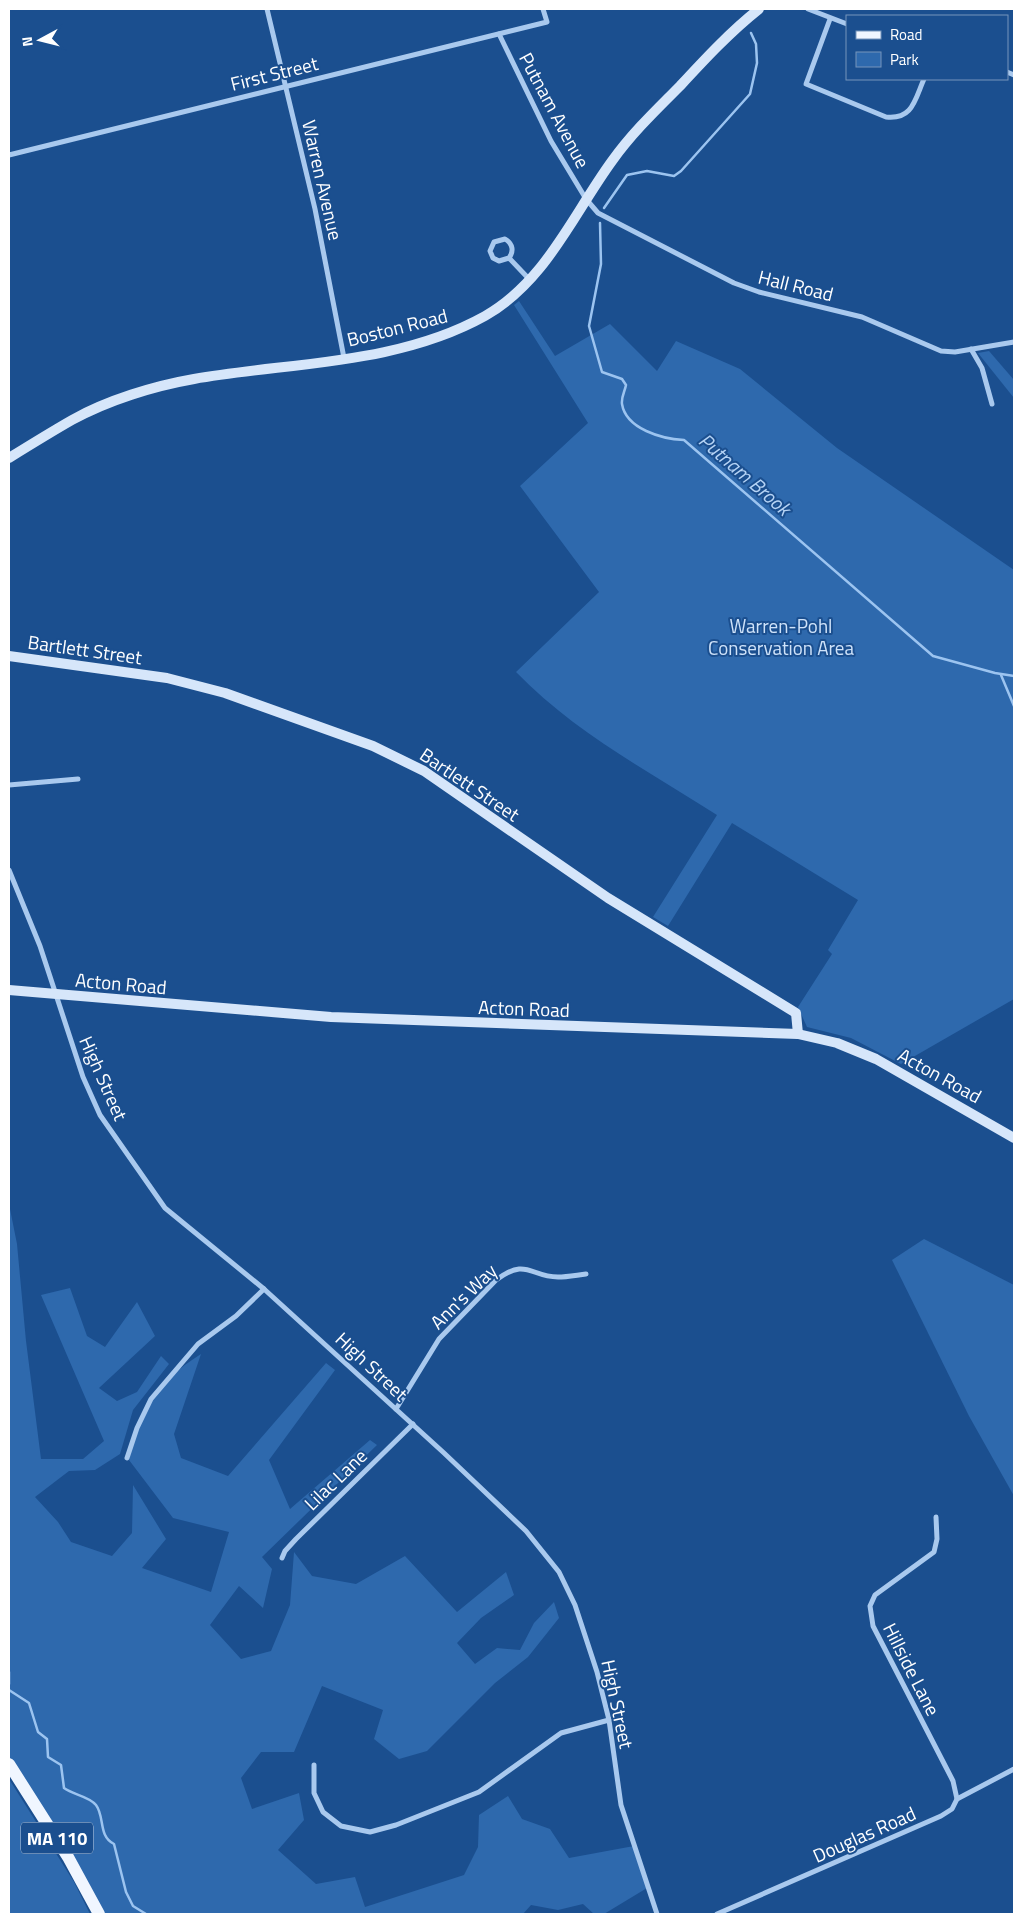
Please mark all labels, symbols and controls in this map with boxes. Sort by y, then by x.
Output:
north arrow [15,15,65,65]
legend [846,15,1008,80]
text: Road [890,23,922,46]
text: N [16,36,38,48]
street label: Putnam Avenue [512,47,598,173]
street label: First Street [227,48,321,98]
text: Park [890,48,919,71]
street label: Warren Avenue [295,117,351,243]
street label: Hall Road [755,262,837,308]
street label: Boston Road [344,300,450,354]
water label: Putnam Brook [692,425,800,524]
park label: Warren-Pohl Conservation Area [708,611,854,662]
street label: Bartlett Street [26,627,144,671]
street label: Bartlett Street [414,740,526,828]
street label: Acton Road [74,965,168,1001]
street label: Acton Road [478,992,570,1024]
street label: High Street [72,1031,136,1125]
street label: Acton Road [893,1040,987,1110]
street label: Ann's Way [423,1257,503,1335]
street label: High Street [329,1325,415,1408]
street label: Lilac Lane [297,1441,373,1517]
street label: Hillside Lane [876,1617,948,1721]
street label: High Street [594,1657,642,1751]
street label: Douglas Road [808,1798,920,1870]
road number: MA 110 [21,1822,93,1854]

